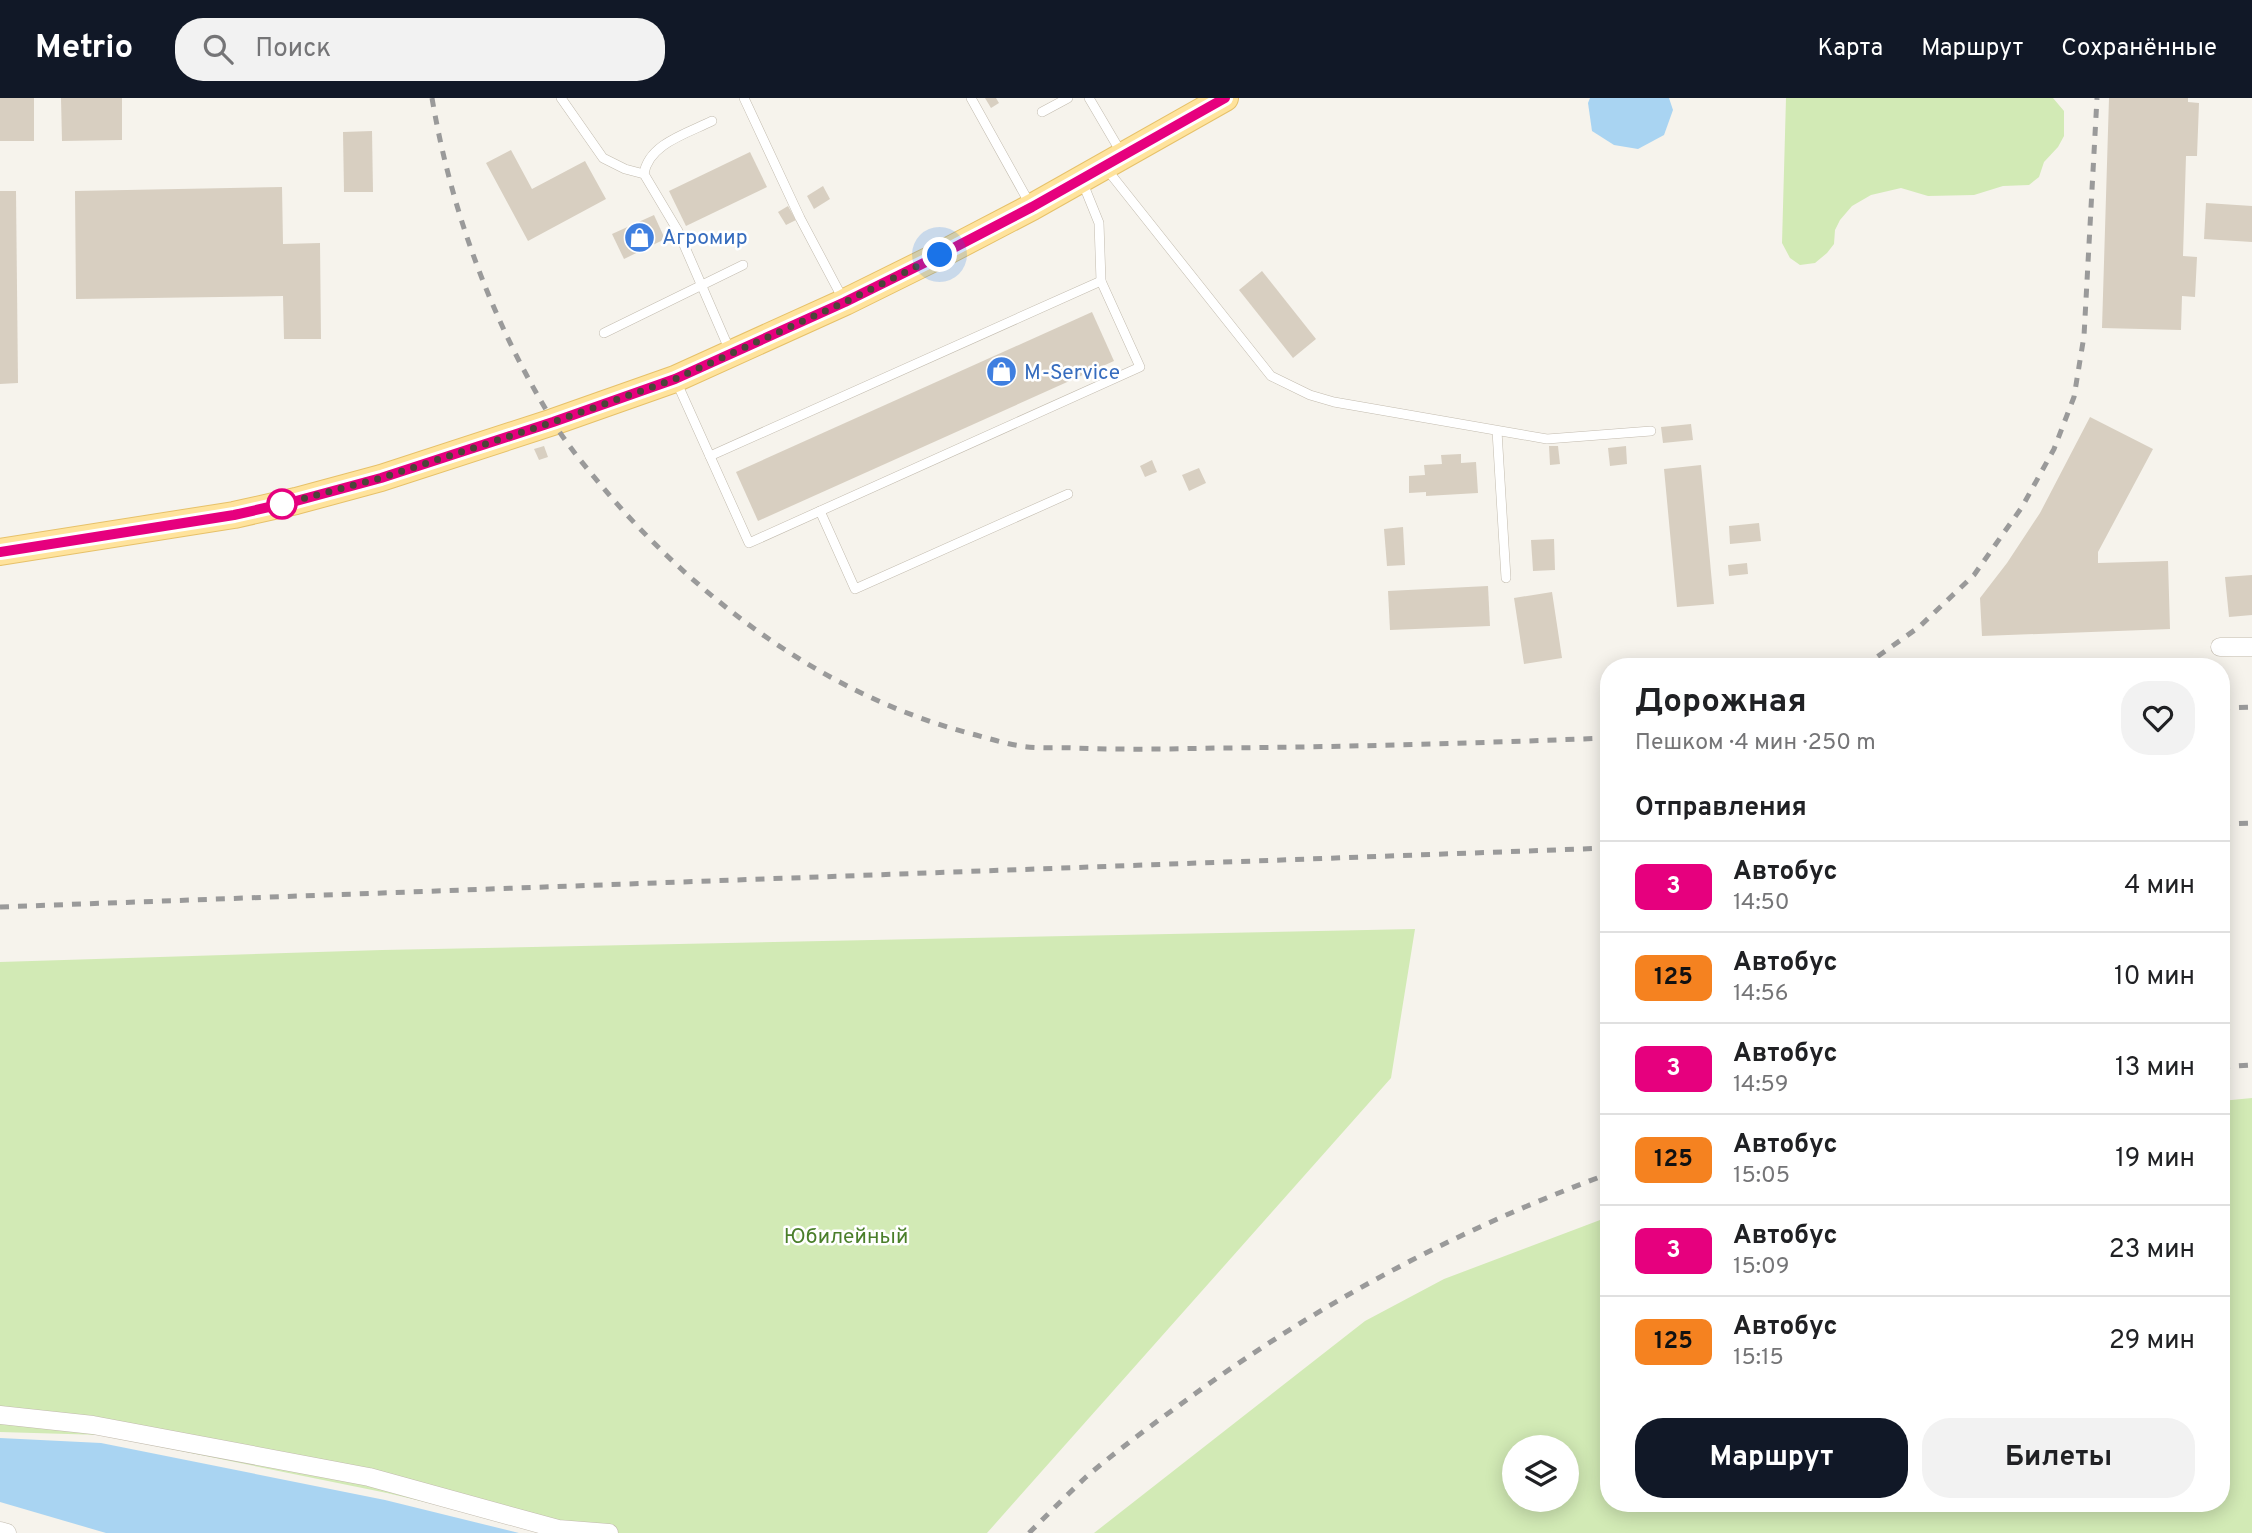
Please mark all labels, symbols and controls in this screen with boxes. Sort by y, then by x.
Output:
search box [175,18,665,81]
text: Metrio [35,28,133,70]
icon: search [199,30,237,68]
text: Поиск [255,33,331,66]
text: Карта [1817,34,1883,64]
text: Маршрут [1921,34,2023,64]
text: Сохранённые [2061,34,2217,64]
shop icon: Агромир [622,220,656,254]
place label: Агромир [662,225,748,252]
your location [922,237,957,272]
shop icon: M-Service [984,355,1018,389]
place label: M-Service [1024,360,1120,387]
unlabelled marker [267,489,297,519]
button: heart [2121,681,2195,755]
text: Дорожная [1635,682,1807,724]
text: Пешком · 4 мин · 250 m [1635,729,1876,758]
text: Отправления [1635,792,1807,825]
text: Автобус [1733,856,1838,889]
text: 4 мин [2124,870,2195,903]
text: 3 [1666,872,1681,902]
text: 14:50 [1733,889,1790,918]
text: Автобус [1733,947,1838,980]
text: 10 мин [2114,961,2195,994]
text: 125 [1654,963,1693,993]
text: 14:56 [1733,980,1789,1009]
text: Автобус [1733,1038,1838,1071]
text: 13 мин [2115,1052,2195,1085]
text: 3 [1666,1054,1681,1084]
text: 14:59 [1733,1071,1788,1100]
text: Автобус [1733,1129,1838,1162]
text: 19 мин [2115,1143,2195,1176]
text: 125 [1654,1145,1693,1175]
text: 15:05 [1733,1162,1790,1191]
text: Автобус [1733,1220,1838,1253]
park label: Юбилейный [784,1224,908,1251]
text: 23 мин [2109,1234,2195,1267]
text: 3 [1666,1236,1681,1266]
text: 15:09 [1733,1253,1790,1282]
text: Автобус [1733,1311,1838,1344]
text: 29 мин [2109,1325,2195,1358]
text: 125 [1654,1327,1693,1357]
text: 15:15 [1733,1344,1784,1373]
button: Маршрут [1635,1418,1908,1498]
button: Билеты [1922,1418,2195,1498]
map controls [1502,1435,1579,1512]
button: layers [1502,1435,1579,1512]

